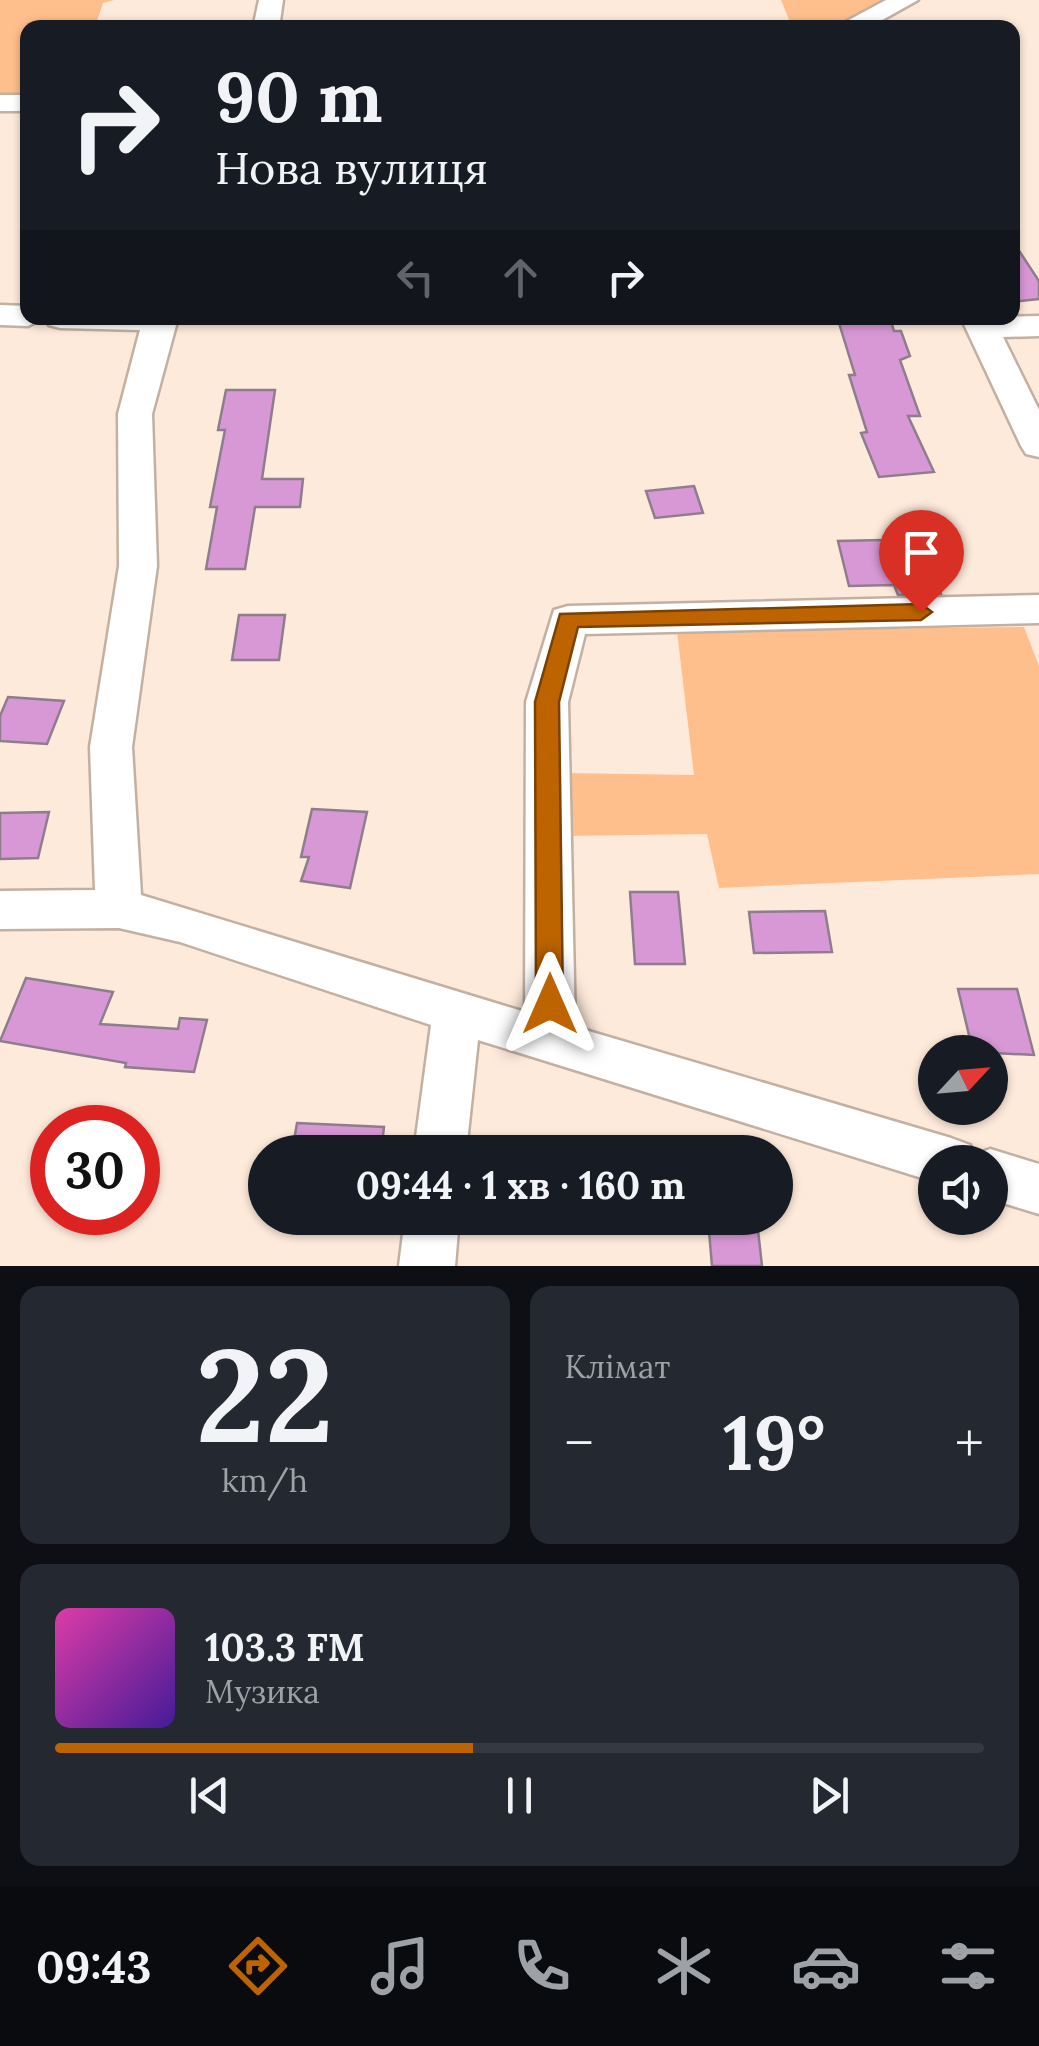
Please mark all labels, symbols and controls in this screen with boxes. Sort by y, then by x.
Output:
text: 90 m [215,52,383,141]
icon: right [50,60,180,190]
text: Нова вулиця [215,139,488,196]
icon: left [388,250,443,305]
icon: ahead [493,250,548,305]
icon: right [598,250,653,305]
pin [879,510,964,613]
icon: arrive [894,525,949,580]
position arrow [498,952,602,1056]
north arrow [918,1035,1008,1125]
map controls [918,1035,1008,1235]
speed limit sign: 30 [30,1105,160,1235]
button: sound [918,1145,1008,1235]
text: 09:44 · 1 хв · 160 m [356,1161,685,1209]
text: 22 [195,1311,334,1478]
text: Клімат [565,1346,670,1387]
text: 19° [723,1395,825,1491]
text: − [565,1408,594,1478]
text: + [955,1408,984,1478]
text: km/h [222,1460,308,1501]
text: 103.3 FM [205,1623,365,1671]
text: Музика [205,1671,320,1712]
icon: previous [182,1768,237,1823]
icon: pause [492,1768,547,1823]
icon: next [802,1768,857,1823]
icon: directions [223,1931,293,2001]
icon: music [365,1931,435,2001]
icon: phone [507,1931,577,2001]
icon: climate [649,1931,719,2001]
icon: car [791,1931,861,2001]
icon: filters [933,1931,1003,2001]
text: 09:43 [36,1938,152,1995]

